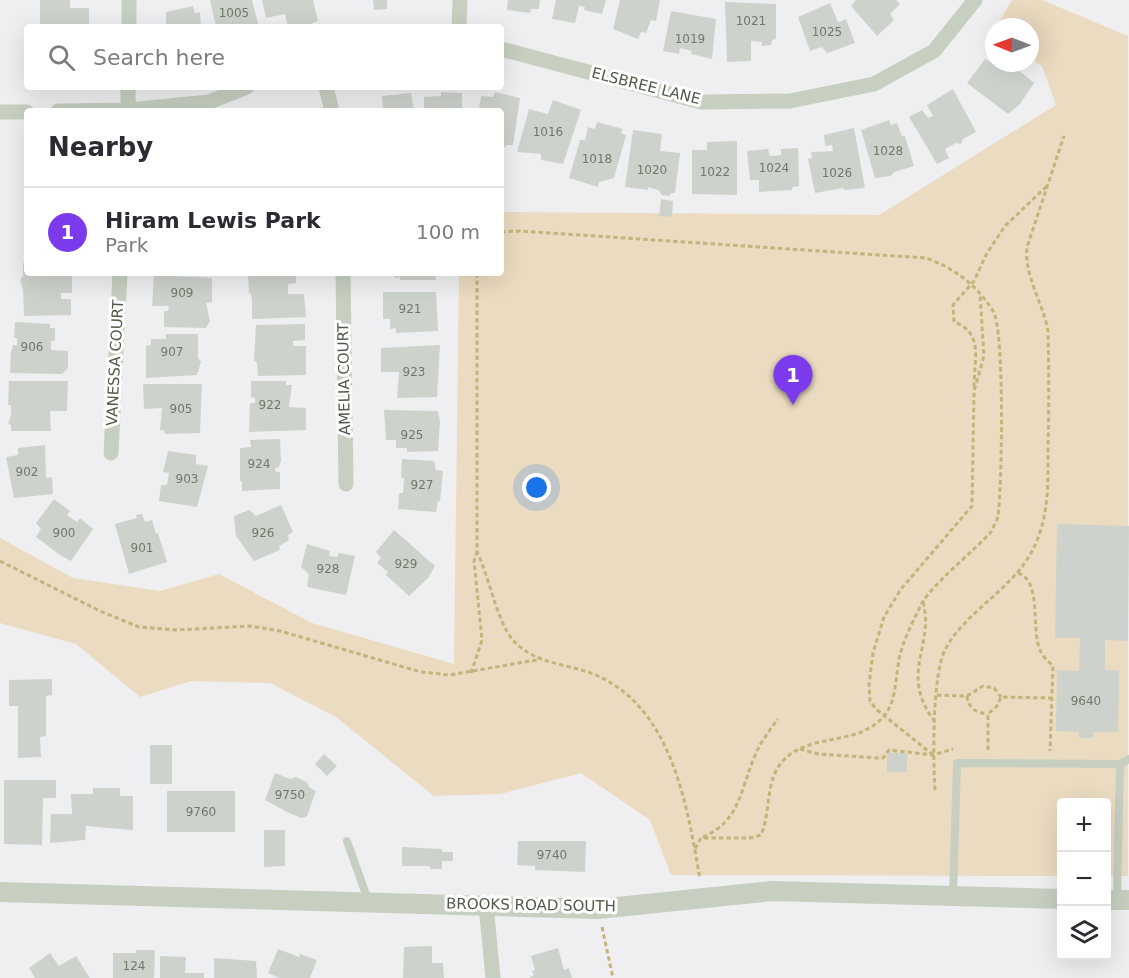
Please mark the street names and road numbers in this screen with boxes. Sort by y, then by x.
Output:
street label: ELSBREE LANE [590,64,702,108]
street label: VANESSA COURT [103,299,127,427]
street label: AMELIA COURT [334,322,354,435]
street label: BROOKS ROAD SOUTH [446,895,616,915]

